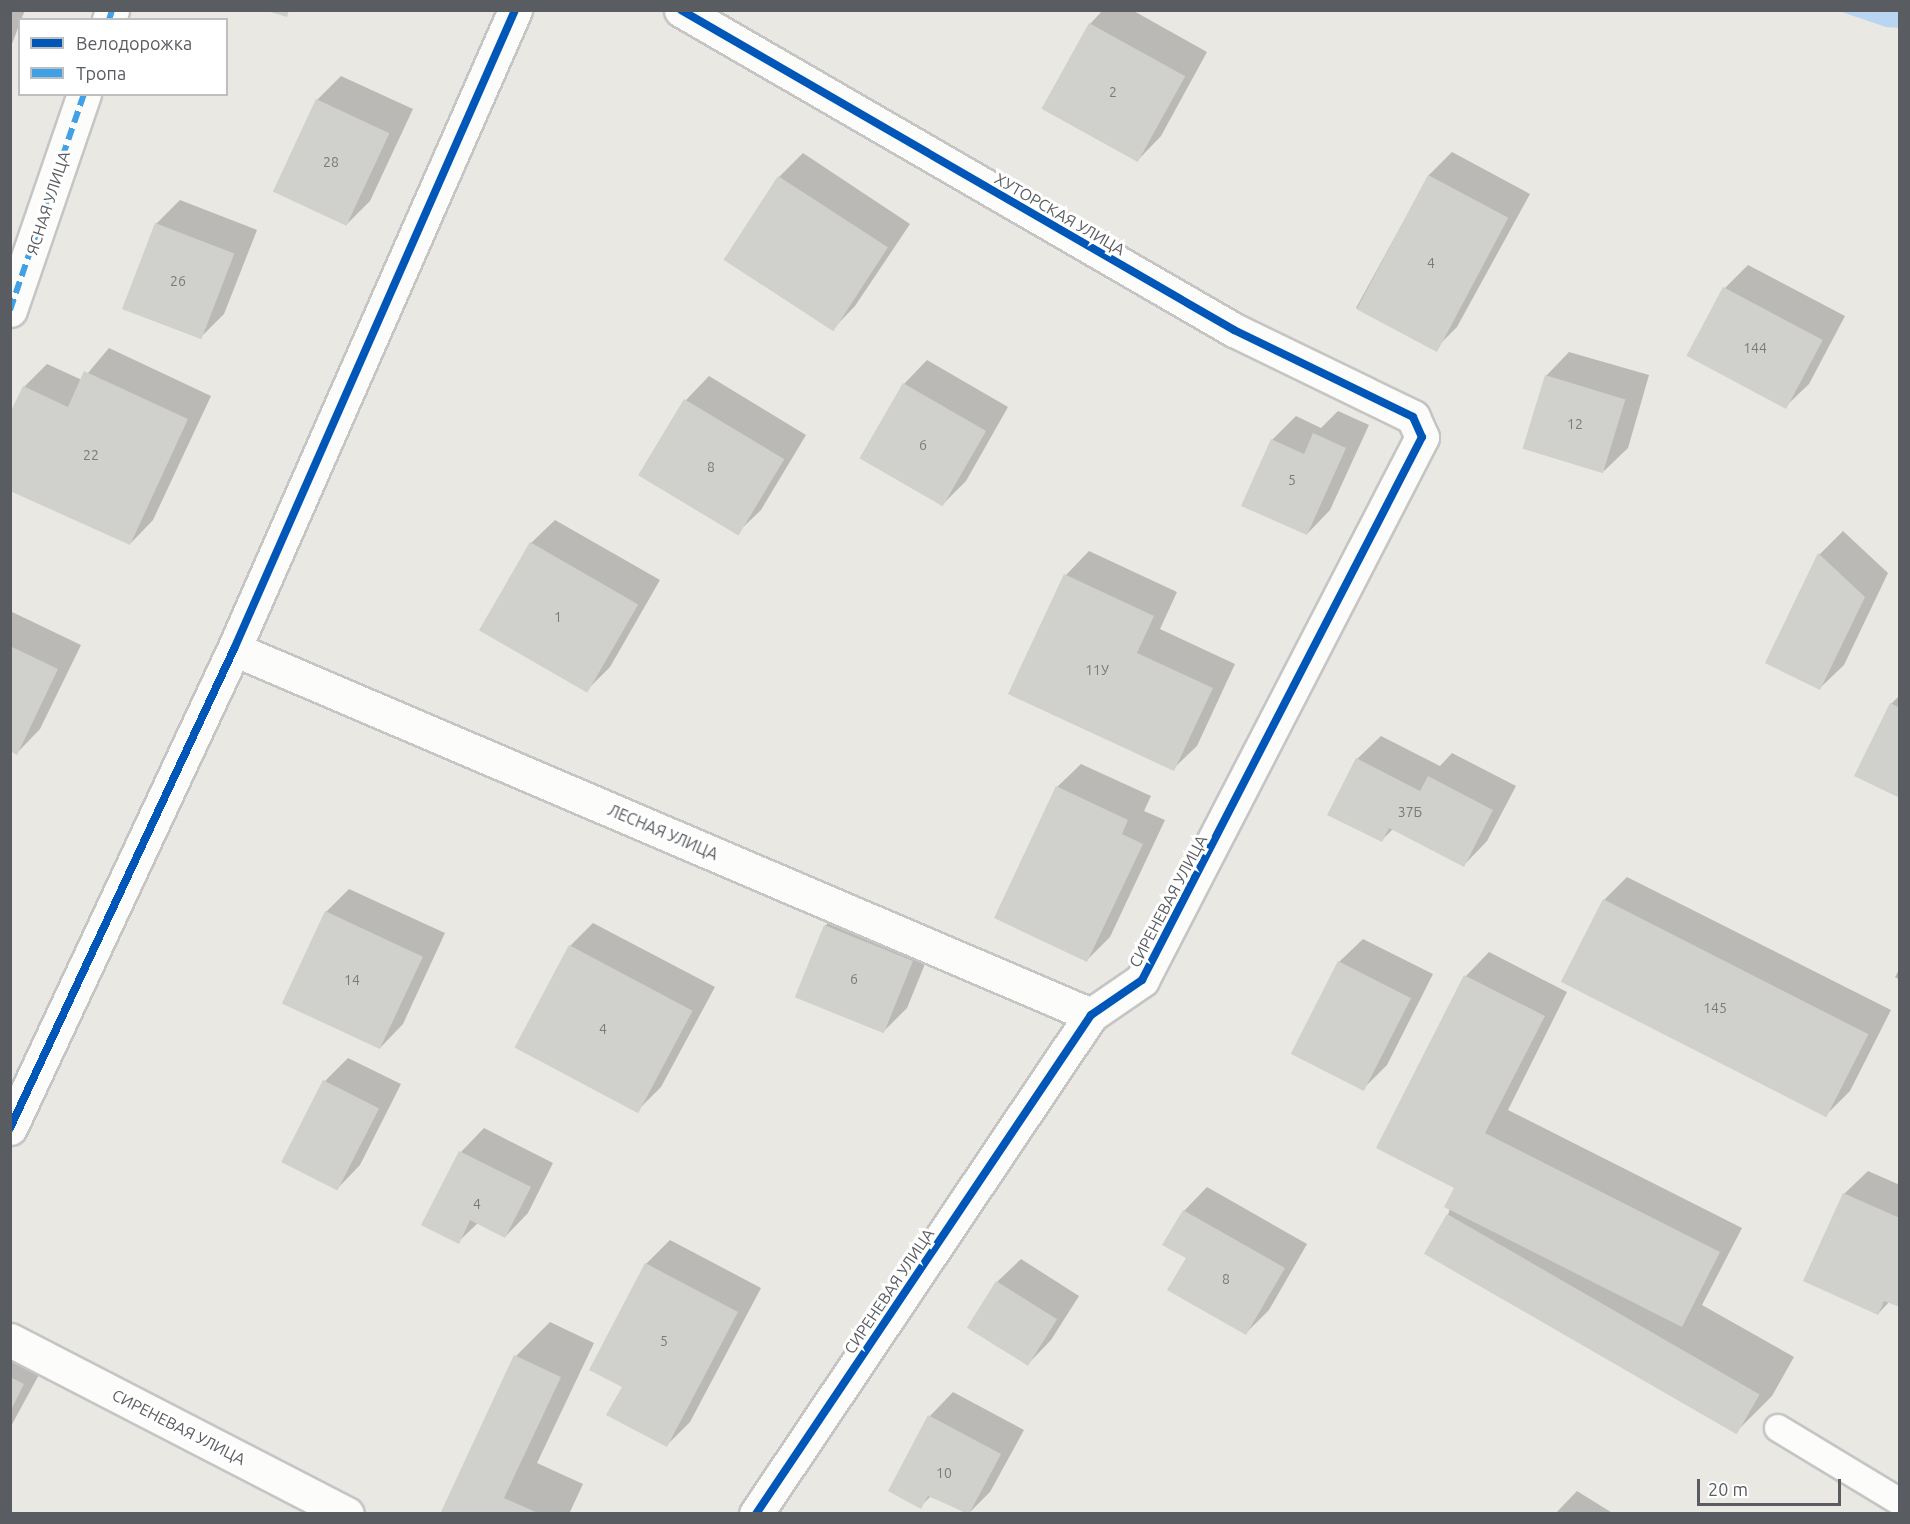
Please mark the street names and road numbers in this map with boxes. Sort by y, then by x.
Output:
street label: ЯСНАЯ УЛИЦА [22,149,74,257]
street label: ХУТОРСКАЯ УЛИЦА [991,169,1129,259]
street label: ЛЕСНАЯ УЛИЦА [605,800,721,864]
street label: СИРЕНЕВАЯ УЛИЦА [1125,832,1211,970]
street label: СИРЕНЕВАЯ УЛИЦА [840,1225,938,1357]
street label: СИРЕНЕВАЯ УЛИЦА [109,1385,249,1469]

